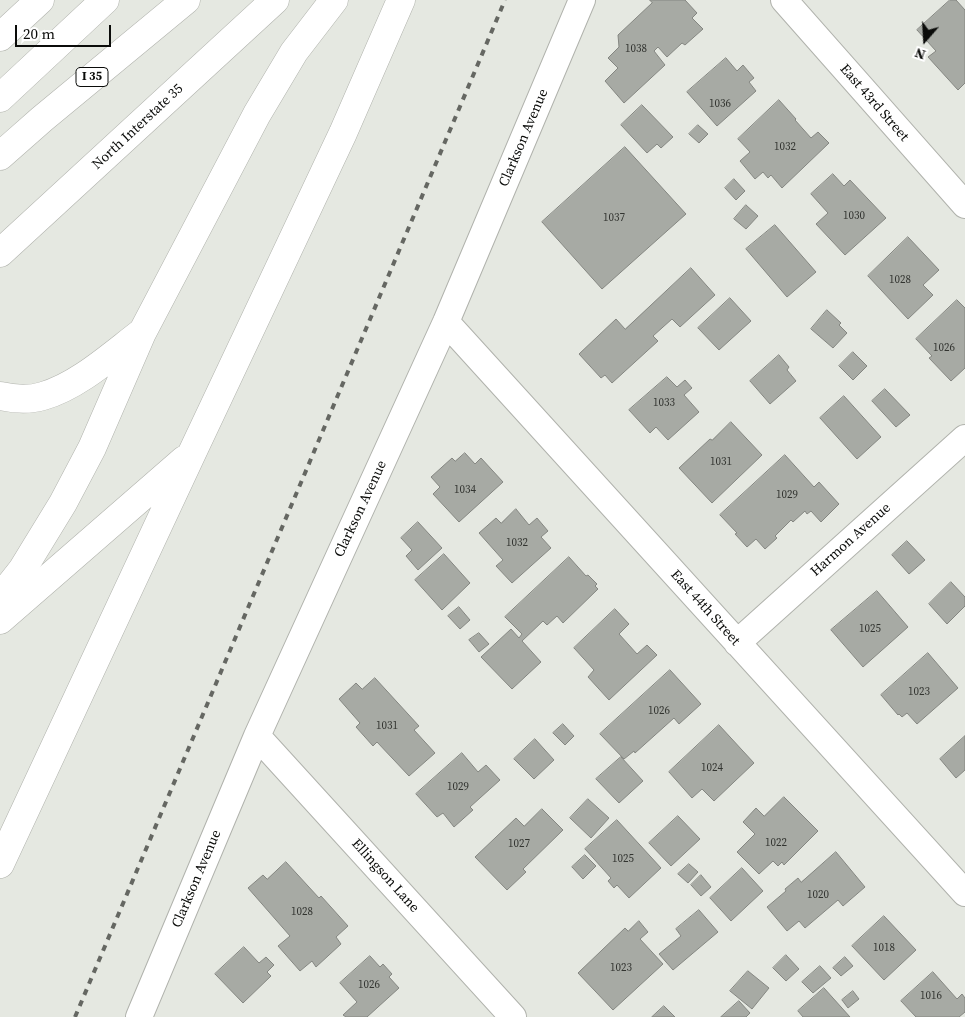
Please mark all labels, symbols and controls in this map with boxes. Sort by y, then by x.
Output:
scale bar [18,15,114,47]
north arrow [900,15,950,65]
text: 20 m [23,23,55,44]
house number: 1038 [625,42,647,56]
text: N [912,43,928,65]
street label: East 43rd Street [836,61,912,145]
road number: I 35 [76,68,108,86]
street label: North Interstate 35 [89,81,187,173]
street label: Clarkson Avenue [496,87,552,189]
house number: 1036 [709,97,731,111]
house number: 1032 [774,140,796,154]
house number: 1030 [843,209,865,223]
house number: 1037 [603,211,625,225]
house number: 1028 [889,273,911,287]
house number: 1026 [933,341,955,355]
house number: 1033 [653,396,675,410]
house number: 1031 [710,455,732,469]
street label: Clarkson Avenue [331,458,391,560]
house number: 1034 [454,483,476,497]
house number: 1029 [776,488,798,502]
street label: Harmon Avenue [808,500,894,580]
house number: 1032 [506,536,528,550]
street label: East 44th Street [667,567,743,649]
house number: 1025 [859,622,881,636]
house number: 1023 [908,685,930,699]
house number: 1026 [648,704,670,718]
house number: 1031 [376,719,398,733]
house number: 1024 [701,761,723,775]
house number: 1029 [447,780,469,794]
street label: Clarkson Avenue [169,828,225,930]
street label: Ellingson Lane [348,836,422,916]
house number: 1022 [765,836,787,850]
house number: 1027 [508,837,530,851]
house number: 1025 [612,852,634,866]
house number: 1020 [807,888,829,902]
house number: 1028 [291,905,313,919]
house number: 1018 [873,941,895,955]
house number: 1023 [610,961,632,975]
house number: 1026 [358,978,380,992]
house number: 1016 [920,989,942,1003]

